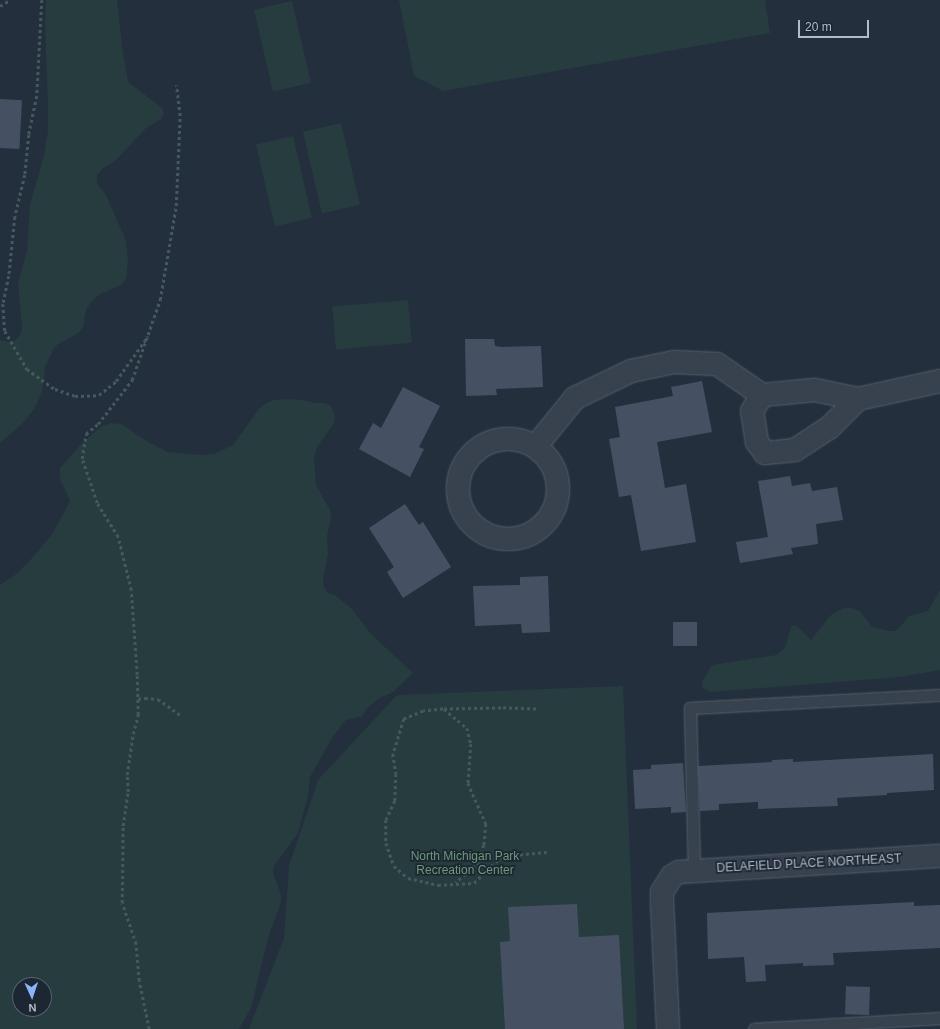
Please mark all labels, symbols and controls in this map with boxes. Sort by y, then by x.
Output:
scale bar [800,12,871,38]
text: 20 m [805,20,832,34]
park label: North Michigan Park Recreation Center [411,850,519,878]
street label: DELAFIELD PLACE NORTHEAST [716,852,902,876]
north arrow [12,977,52,1017]
text: N [28,1002,37,1014]

